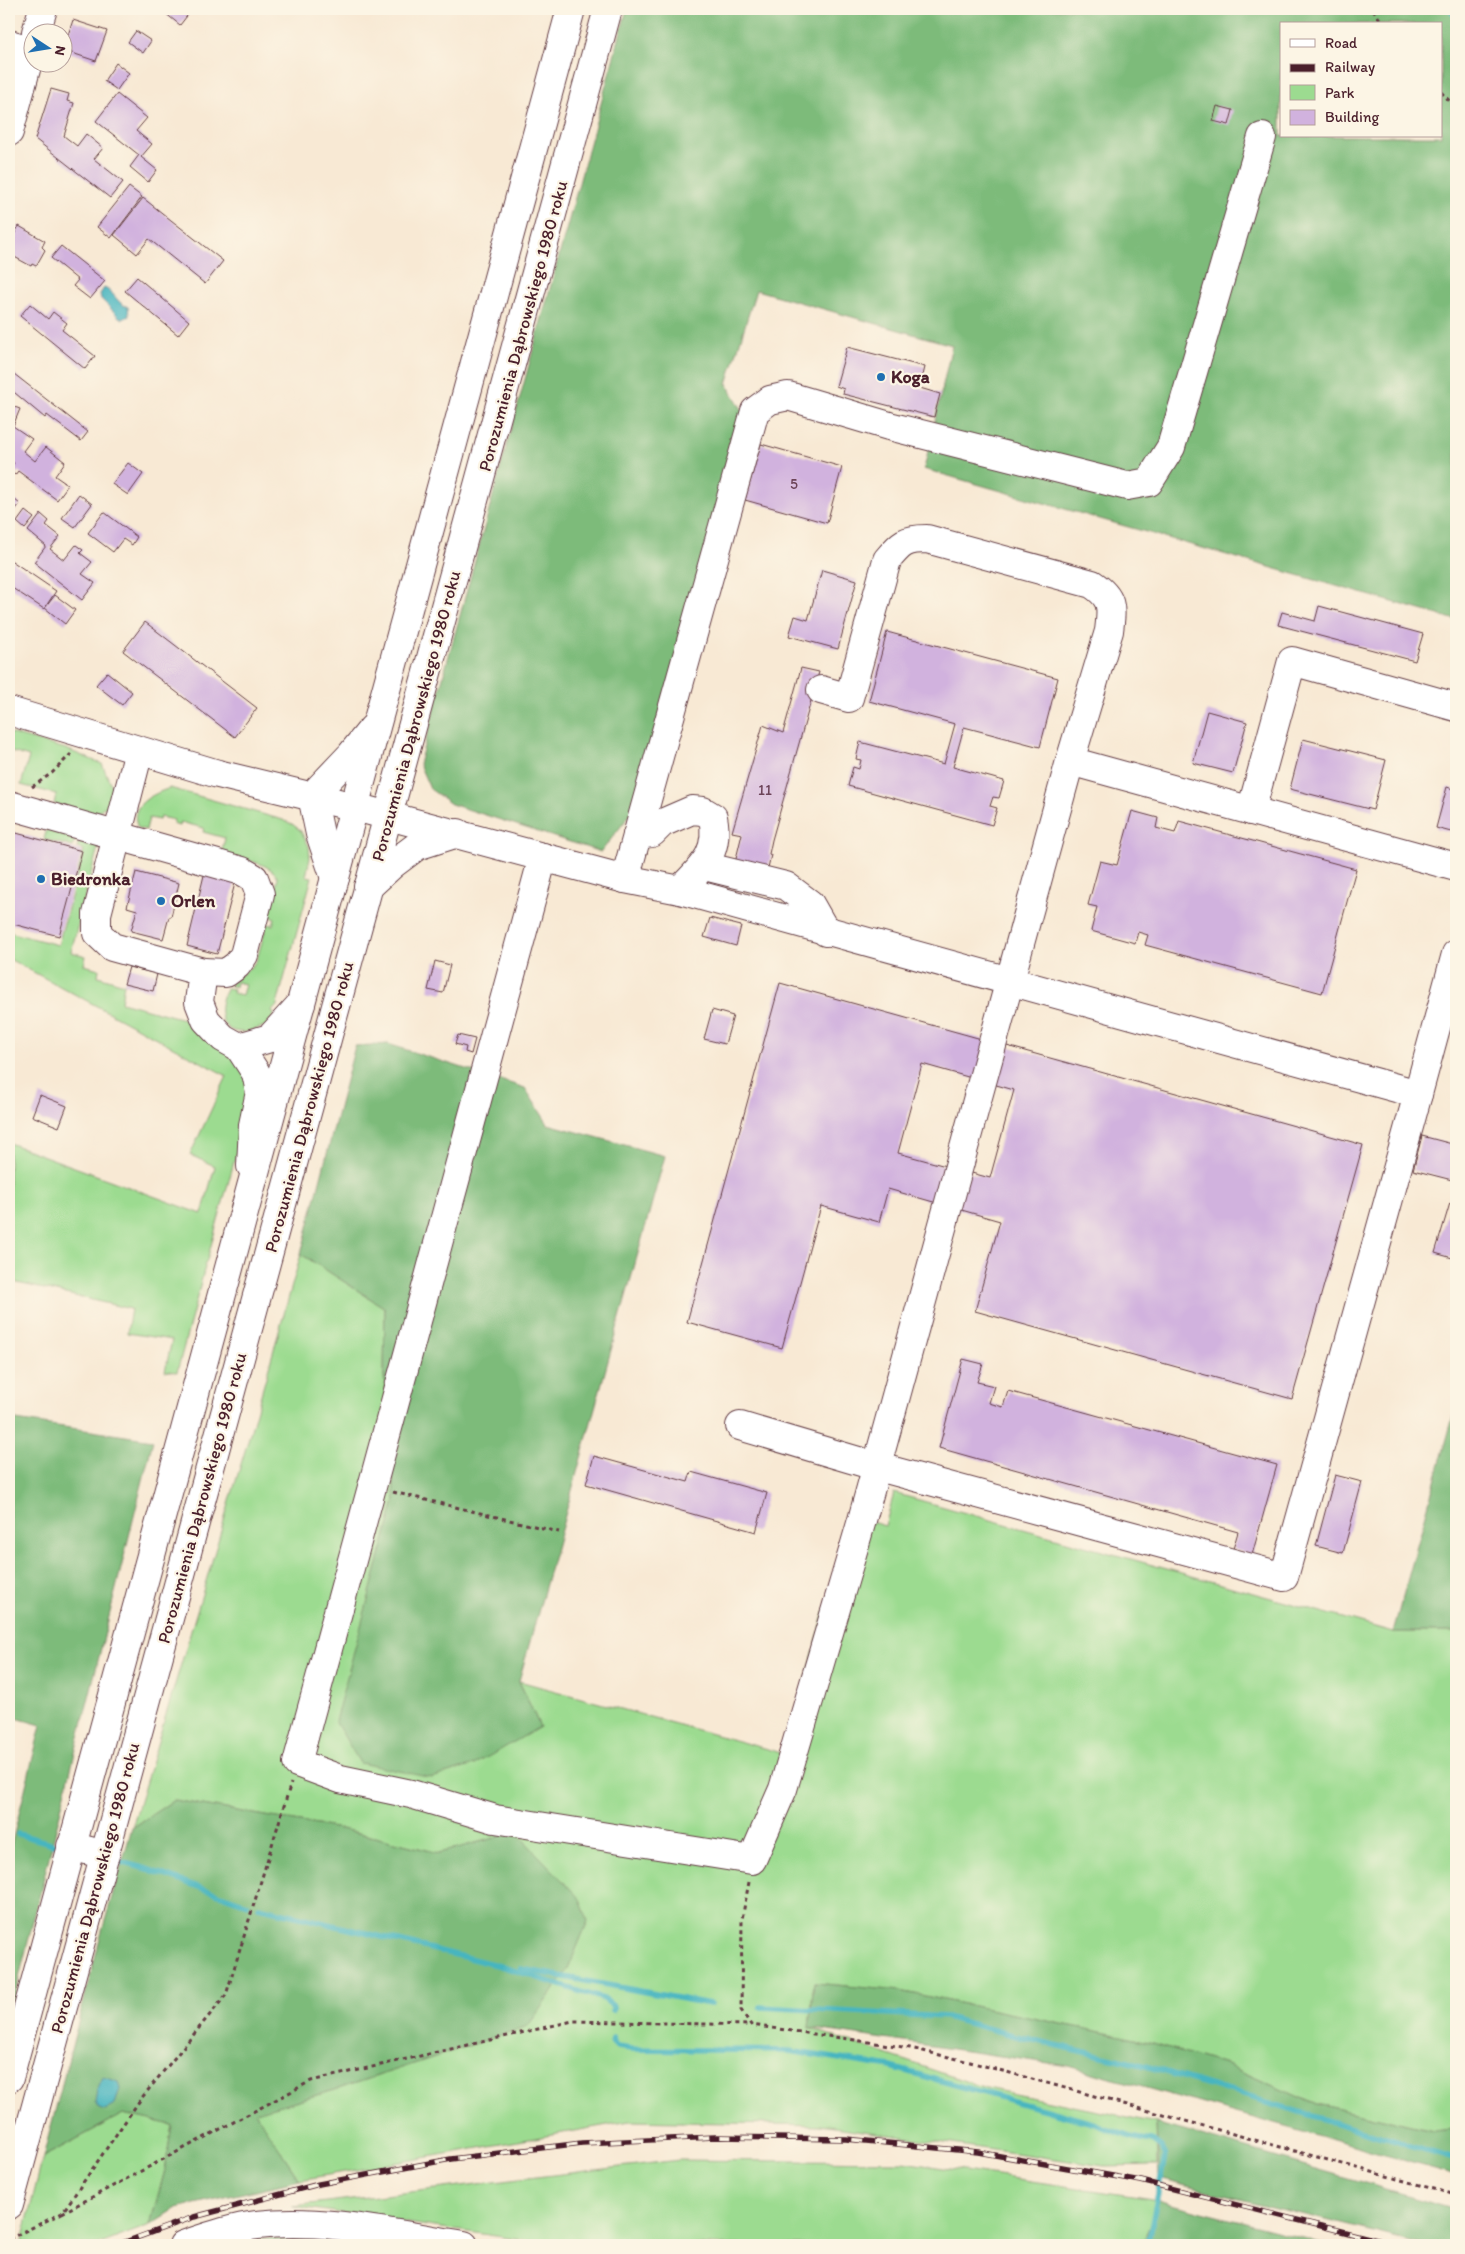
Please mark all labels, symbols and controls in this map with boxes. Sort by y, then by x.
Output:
north arrow [22,22,72,72]
legend [1280,22,1442,138]
text: Road [1325,34,1358,52]
text: N [51,44,70,57]
text: Railway [1325,58,1375,76]
text: Park [1325,84,1355,102]
text: Building [1325,108,1379,126]
street label: Porozumienia Dąbrowskiego 1980 roku [474,178,573,474]
place label: Koga [891,366,930,388]
marker: Koga [875,371,887,383]
house number: 5 [790,475,798,493]
street label: Porozumienia Dąbrowskiego 1980 roku [367,568,466,864]
house number: 11 [758,781,772,799]
place label: Biedronka [51,868,131,890]
marker: Biedronka [35,873,47,885]
place label: Orlen [171,890,216,912]
marker: Orlen [155,895,167,907]
street label: Porozumienia Dąbrowskiego 1980 roku [260,959,359,1255]
street label: Porozumienia Dąbrowskiego 1980 roku [153,1350,252,1646]
street label: Porozumienia Dąbrowskiego 1980 roku [46,1740,145,2036]

